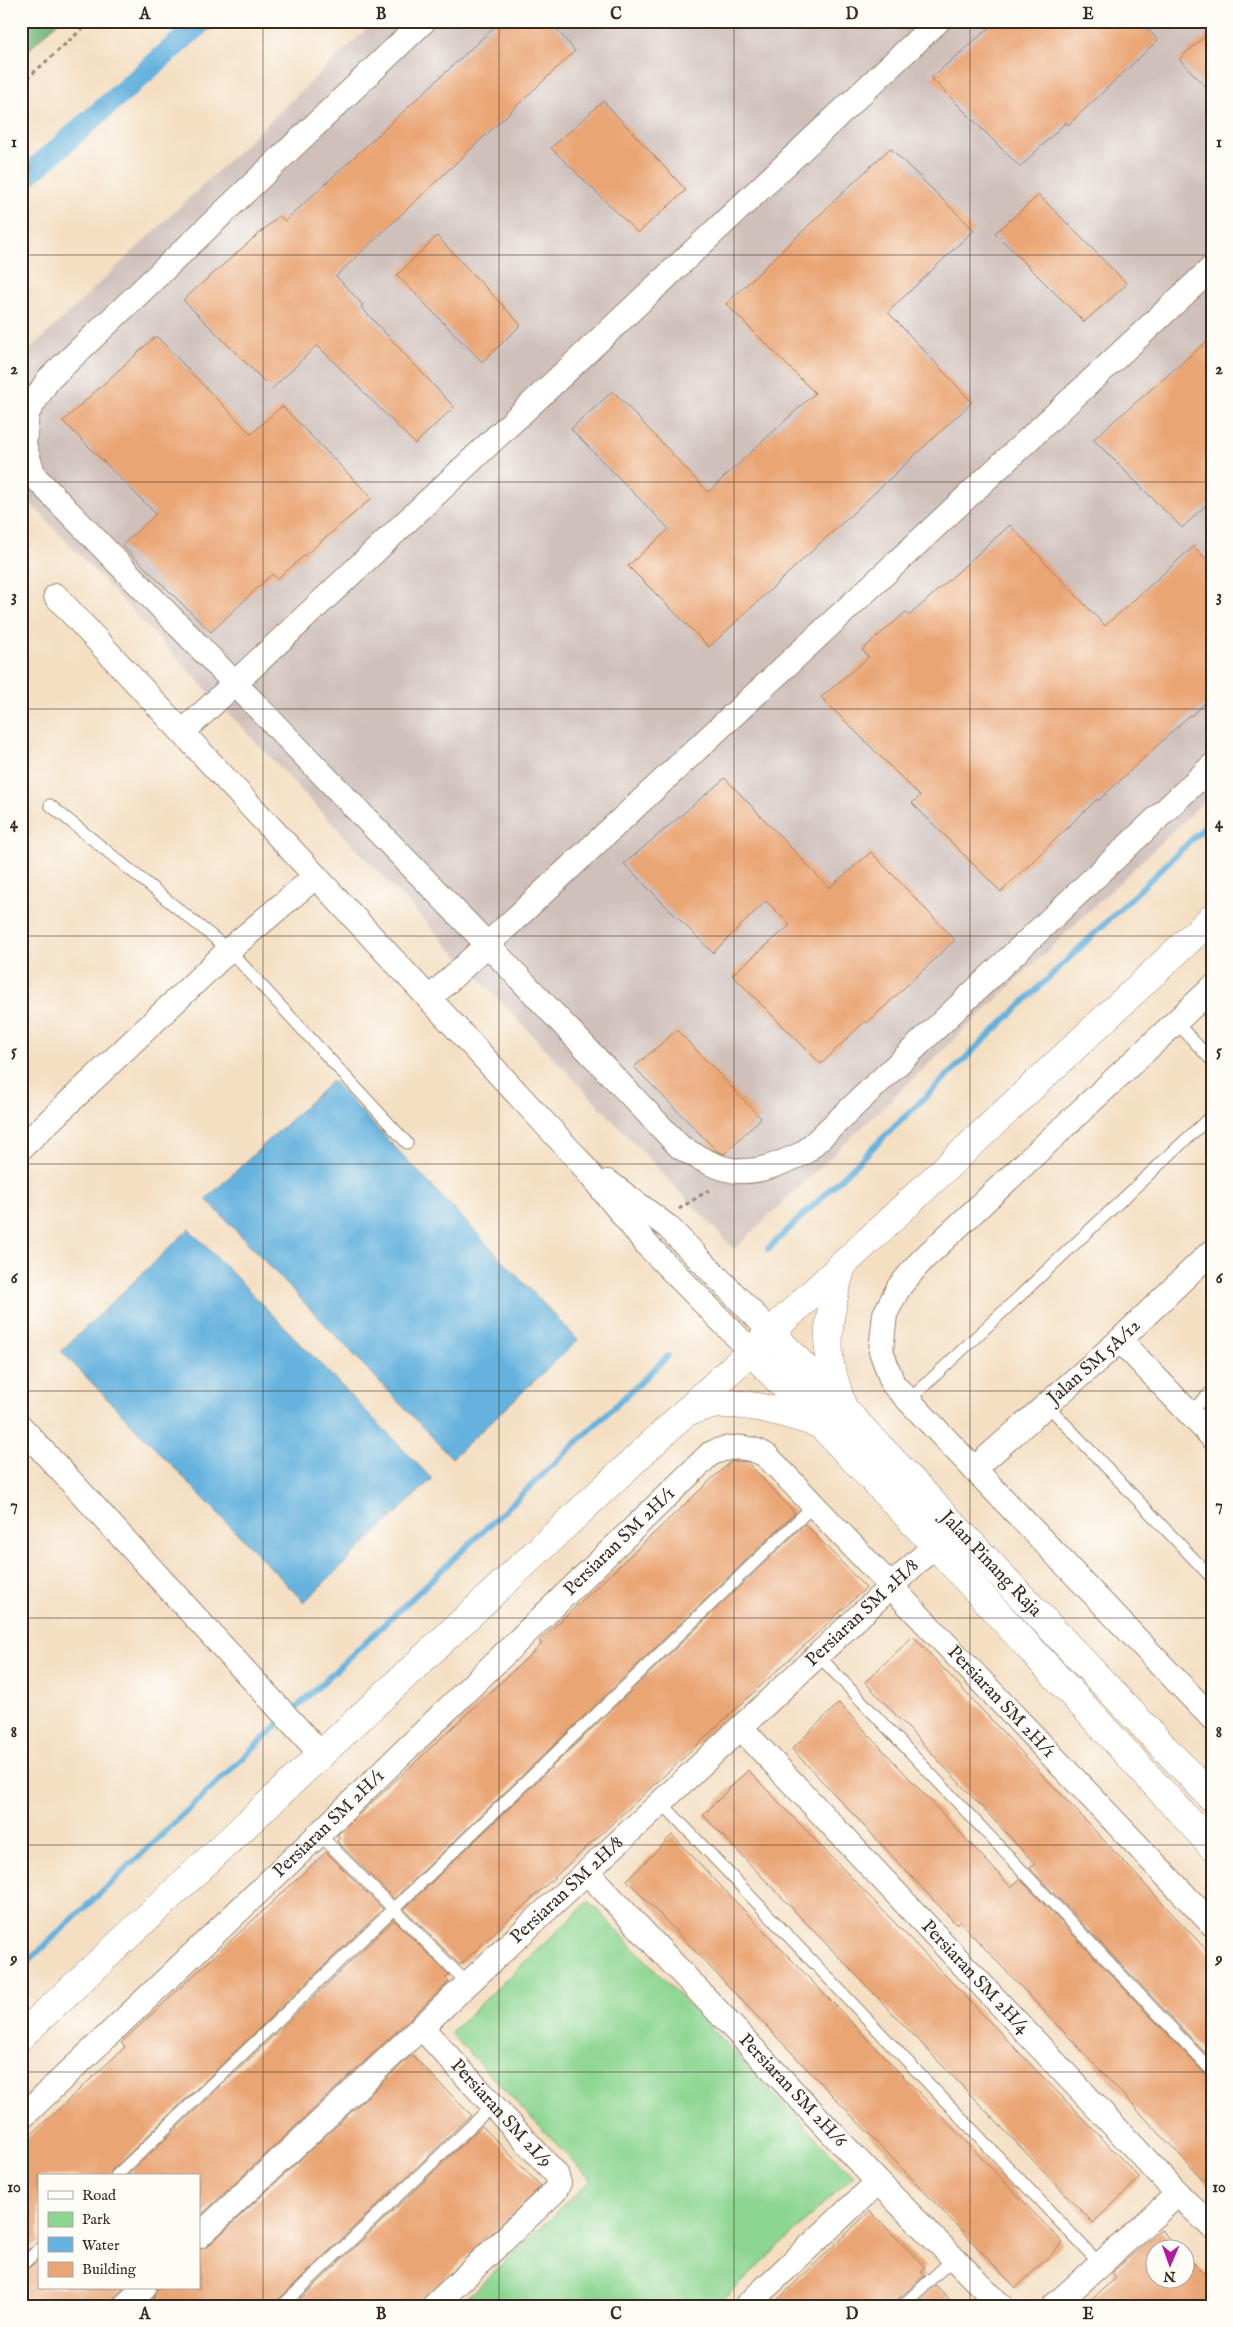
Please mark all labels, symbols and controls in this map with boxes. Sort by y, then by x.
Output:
text: A [139,5,152,25]
text: B [376,5,387,25]
text: C [610,5,622,25]
text: D [846,5,859,25]
text: E [1082,5,1094,25]
text: 1 [11,133,17,153]
text: 1 [1216,133,1222,153]
text: 2 [10,360,18,380]
text: 2 [1215,360,1223,380]
text: 3 [11,587,17,607]
text: 3 [1216,587,1222,607]
text: 4 [10,814,19,834]
text: 4 [1215,814,1224,834]
text: 5 [11,1042,17,1062]
text: 5 [1216,1042,1222,1062]
text: 6 [11,1269,19,1289]
text: 6 [1216,1269,1224,1289]
street label: Jalan SM 5A/12 [1041,1314,1146,1412]
street label: Persiaran SM 2H/1 [559,1482,681,1601]
text: 7 [10,1496,18,1516]
text: 7 [1215,1496,1223,1516]
street label: Jalan Pinang Raja [933,1504,1047,1623]
street label: Persiaran SM 2H/8 [801,1554,924,1672]
street label: Persiaran SM 2H/1 [942,1641,1060,1763]
text: 8 [11,1723,17,1743]
text: 8 [1216,1723,1222,1743]
street label: Persiaran SM 2H/1 [268,1764,390,1883]
street label: Persiaran SM 2H/8 [505,1831,629,1949]
street label: Persiaran SM 2H/4 [916,1915,1035,2040]
text: 9 [10,1950,18,1970]
text: 9 [1215,1950,1223,1970]
street label: Persiaran SM 2H/6 [733,2029,852,2153]
street label: Persiaran SM 2I/9 [445,2054,557,2173]
legend [38,2174,200,2290]
text: 10 [7,2178,21,2198]
text: 10 [1212,2178,1226,2198]
text: Road [82,2186,117,2205]
text: Park [82,2210,112,2229]
text: Water [82,2236,120,2255]
north arrow [1146,2240,1196,2290]
text: Building [82,2260,137,2279]
text: N [1163,2267,1177,2285]
text: A [139,2305,152,2325]
text: B [376,2305,387,2325]
text: C [610,2305,622,2325]
text: D [846,2305,859,2325]
text: E [1082,2305,1094,2325]

